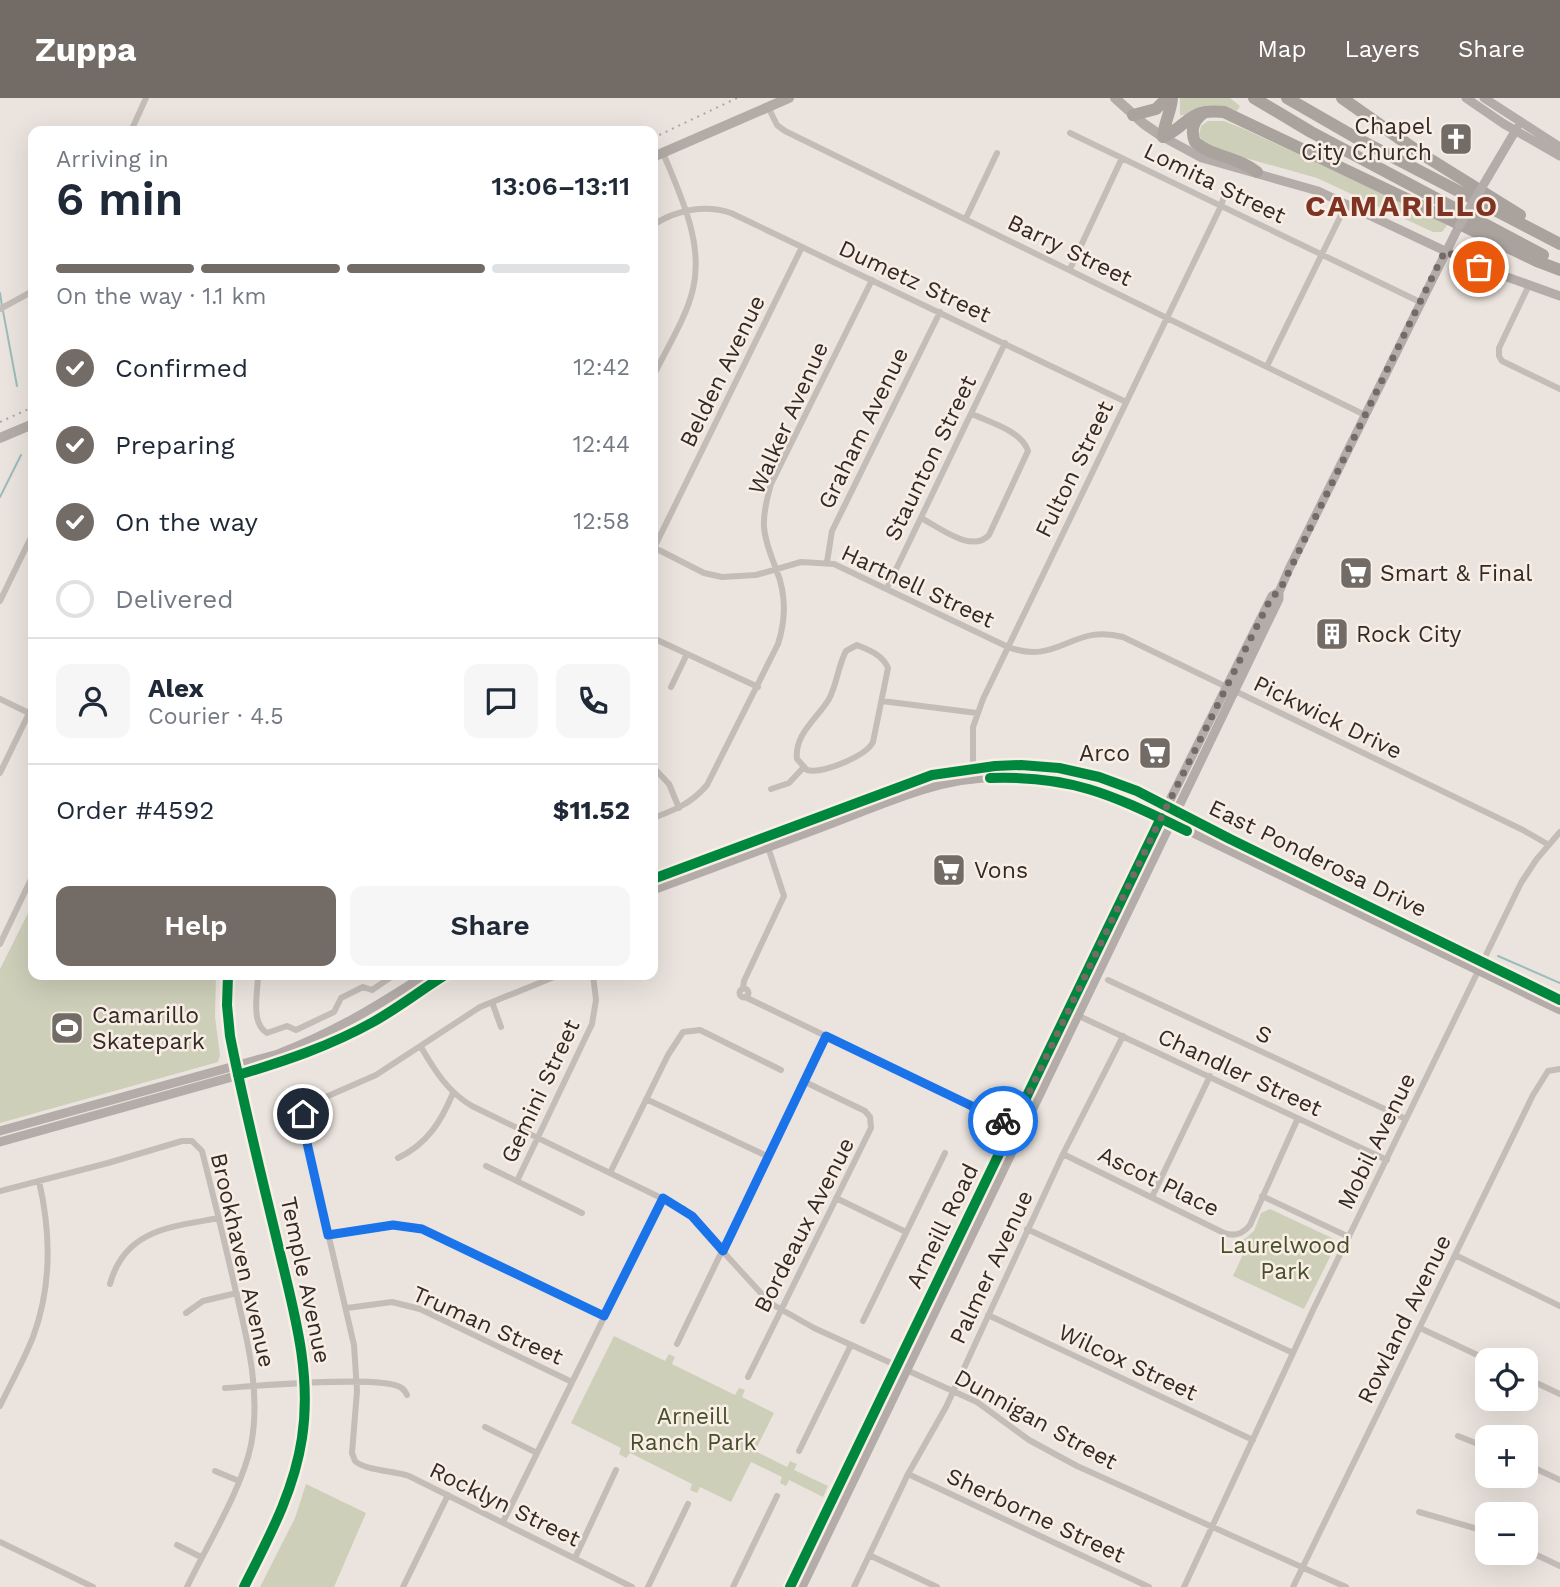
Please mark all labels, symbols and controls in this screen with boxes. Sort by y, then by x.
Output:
text: Zuppa [35,30,136,69]
text: Map [1258,35,1306,63]
text: Layers [1344,35,1420,63]
text: Share [1458,35,1525,63]
place label: Chapel City Church [1301,113,1432,166]
church icon: Chapel City Church [1437,120,1475,158]
street label: Lomita Street [1139,137,1290,230]
text: Arriving in [56,146,169,173]
text: 13:06–13:11 [491,171,630,201]
text: 6 min [56,172,183,226]
district label: CAMARILLO [1305,188,1499,223]
street label: Barry Street [1003,209,1137,292]
street label: Dumetz Street [834,234,995,329]
pin [1449,237,1509,297]
icon: bag [1460,248,1498,286]
text: On the way · 1.1 km [56,283,266,310]
street label: Belden Avenue [674,291,771,452]
street label: Walker Avenue [743,338,834,499]
street label: Graham Avenue [813,343,914,513]
icon: check [56,349,94,387]
text: Confirmed [115,353,248,383]
text: 12:42 [573,354,630,381]
street label: Staunton Street [879,371,982,545]
street label: Fulton Street [1030,396,1119,542]
icon: check [56,426,94,464]
text: Preparing [115,430,235,460]
text: 12:44 [573,431,630,458]
icon: check [56,503,94,541]
text: On the way [115,507,258,537]
text: 12:58 [573,508,630,535]
street label: Hartnell Street [837,539,999,634]
supermarket icon: Smart & Final [1337,554,1375,592]
place label: Smart & Final [1380,560,1532,587]
text: Delivered [115,584,234,614]
building icon: Rock City [1313,615,1351,653]
place label: Rock City [1356,621,1461,648]
button: person [56,664,130,738]
button: chat [464,664,538,738]
button: phone [556,664,630,738]
street label: Pickwick Drive [1249,670,1406,765]
text: Alex [148,673,204,703]
text: Courier · 4.5 [148,703,284,730]
supermarket icon: Arco [1136,734,1174,772]
place label: Arco [1079,740,1130,767]
street label: East Ponderosa Drive [1204,794,1431,923]
text: Order #4592 [56,795,215,825]
text: $11.52 [553,795,630,825]
supermarket icon: Vons [930,851,968,889]
place label: Vons [974,857,1028,884]
button: Help [56,886,336,966]
button: Share [350,886,630,966]
place label: Camarillo Skatepark [92,1002,205,1055]
sports icon: Camarillo Skatepark [48,1009,86,1047]
street label: Gemini Street [495,1015,586,1167]
street label: S [1251,1019,1276,1050]
street label: Chandler Street [1153,1023,1326,1122]
street label: Mobil Avenue [1332,1069,1421,1214]
pin [273,1084,333,1144]
courier [968,1086,1038,1156]
icon: home [284,1095,322,1133]
icon: bike [984,1102,1022,1140]
street label: Bordeaux Avenue [749,1133,860,1317]
street label: Ascot Place [1094,1141,1224,1222]
street label: Brookhaven Avenue [205,1150,280,1370]
street label: Arneill Road [901,1159,984,1293]
street label: Palmer Avenue [944,1186,1039,1348]
street label: Temple Avenue [275,1194,336,1366]
street label: Rowland Avenue [1352,1230,1457,1408]
park label: Laurelwood Park [1220,1232,1350,1285]
street label: Truman Street [408,1280,568,1371]
street label: Wilcox Street [1054,1318,1202,1407]
map controls [1475,1348,1538,1565]
button: locate [1475,1348,1538,1411]
street label: Dunnigan Street [950,1364,1122,1476]
park label: Arneill Ranch Park [630,1403,756,1456]
button: + [1475,1425,1538,1488]
street label: Rocklyn Street [425,1456,585,1553]
street label: Sherborne Street [942,1462,1130,1569]
button: − [1475,1502,1538,1565]

